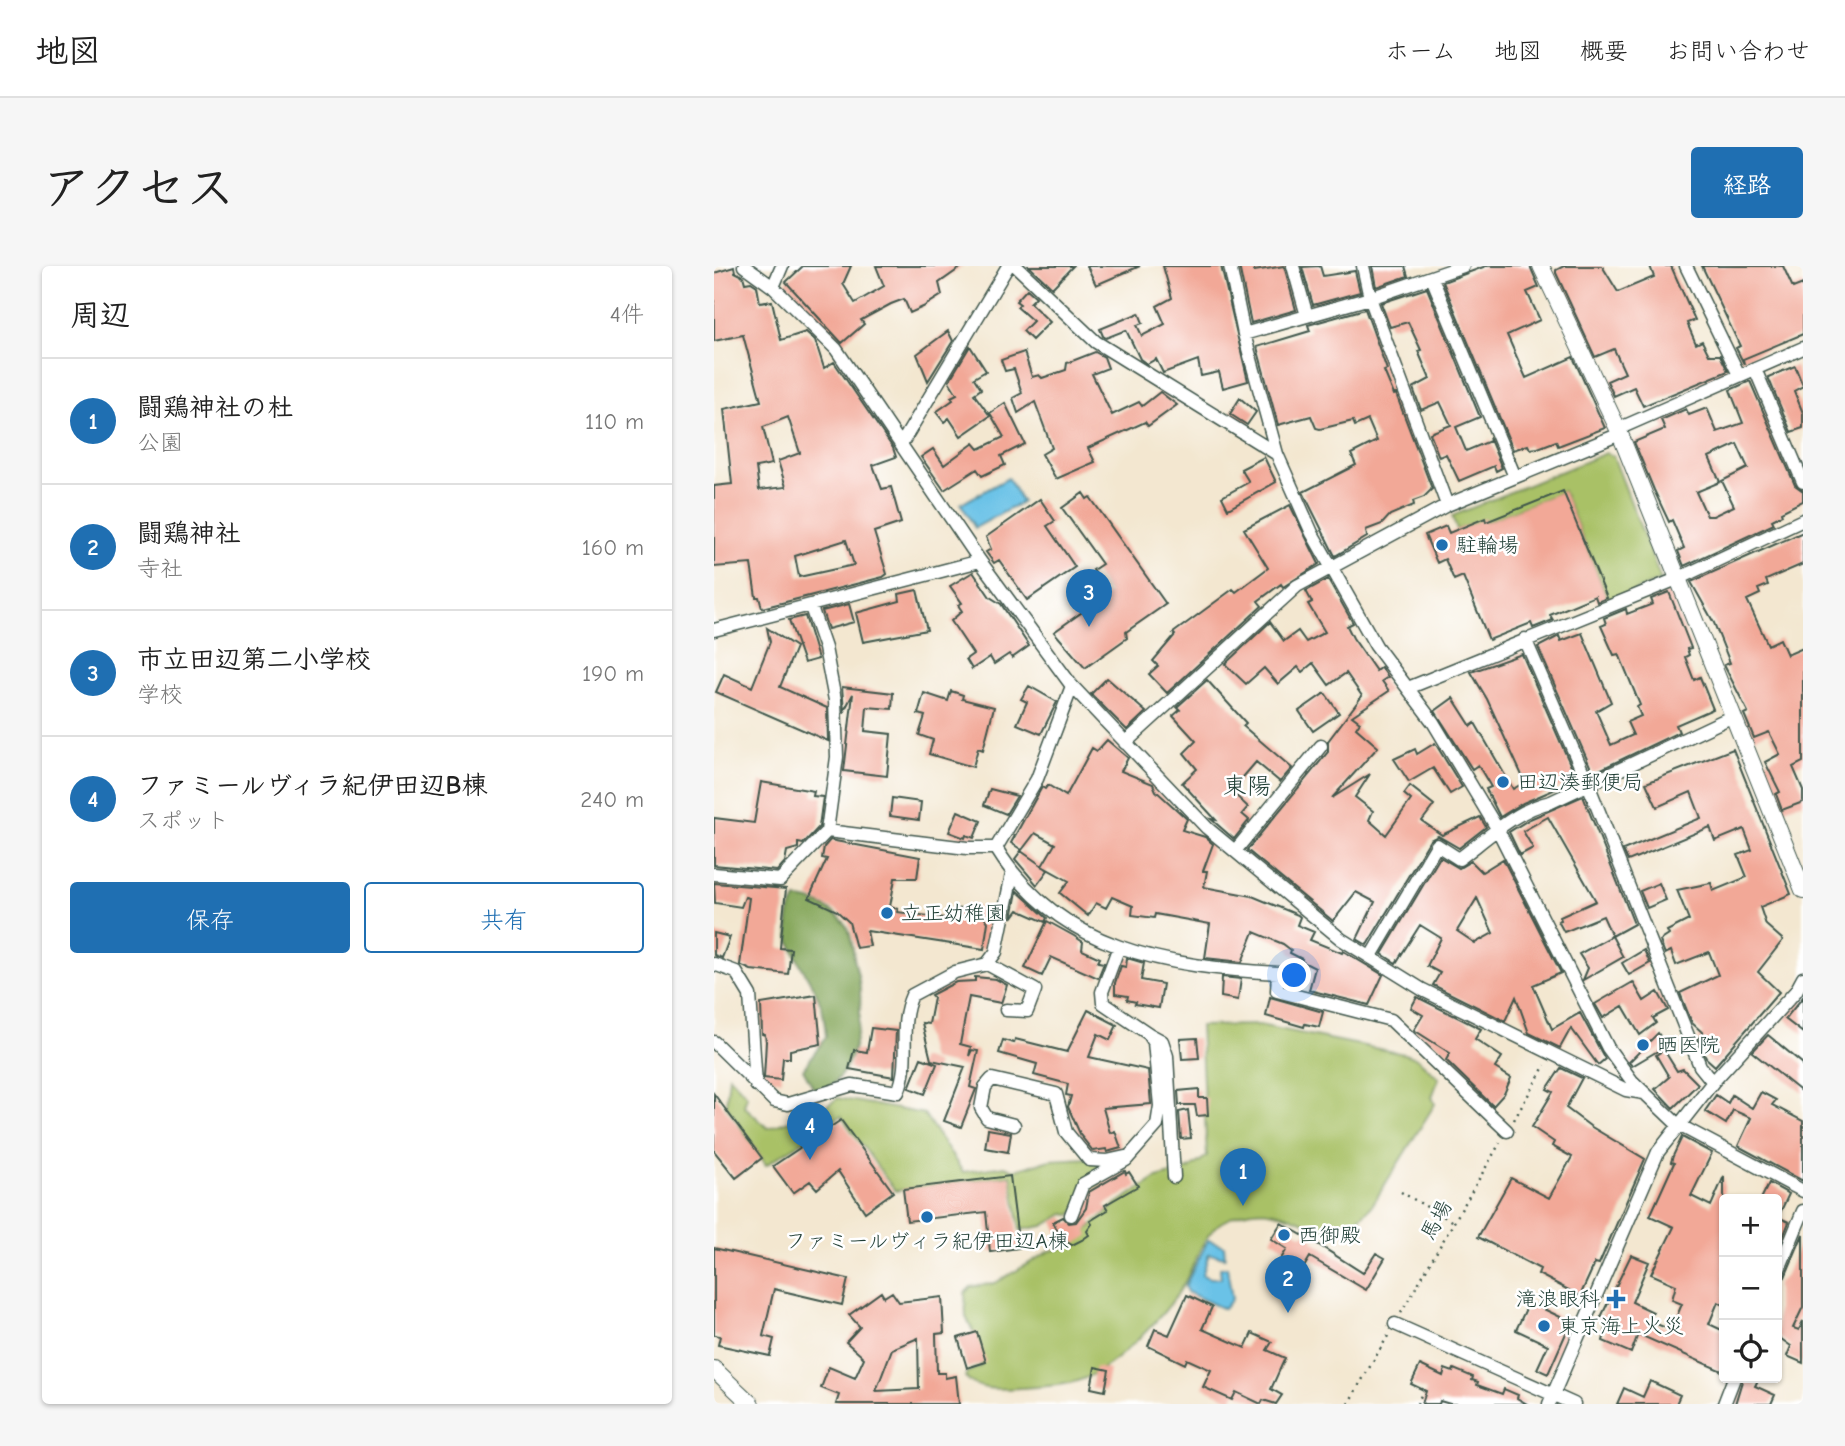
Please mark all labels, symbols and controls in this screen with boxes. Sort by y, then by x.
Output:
text: 地図 [35,32,101,70]
text: ホーム [1385,37,1456,65]
text: 地図 [1494,37,1542,65]
text: 概要 [1580,37,1628,65]
text: お問い合わせ [1666,37,1810,65]
button: 経路 [1691,147,1803,218]
text: アクセス [42,160,235,216]
text: 周辺 [70,298,130,333]
text: 4件 [610,301,644,328]
text: 闘鶏神社の杜 [137,393,293,423]
text: 1 [88,408,98,435]
text: 110 m [585,408,644,435]
text: 公園 [137,429,183,456]
text: 闘鶏神社 [137,519,241,549]
place label: 駐輪場 [1456,533,1519,557]
text: 2 [87,534,99,561]
text: 160 m [582,534,644,561]
marker: 駐輪場 [1434,537,1450,553]
text: 寺社 [137,555,183,582]
pin: 3 [1066,569,1112,627]
text: 市立田辺第二小学校 [137,645,371,675]
text: 3 [87,660,99,687]
text: 190 m [582,660,644,687]
text: 学校 [137,681,183,708]
place label: 田辺湊郵便局 [1517,770,1643,794]
text: ファミールヴィラ紀伊田辺B棟 [137,771,488,801]
district label: 東陽 [1223,772,1271,800]
marker: 田辺湊郵便局 [1495,774,1511,790]
text: 4 [88,786,98,813]
text: 240 m [580,786,644,813]
text: スポット [137,807,229,834]
button: 保存 [70,882,350,953]
button: 共有 [364,882,644,953]
place label: 立正幼稚園 [901,901,1006,925]
marker: 立正幼稚園 [879,905,895,921]
your location [1277,958,1311,992]
place label: 晒医院 [1657,1033,1720,1057]
marker: 晒医院 [1635,1037,1651,1053]
pin: 4 [787,1102,833,1160]
pin: 1 [1220,1148,1266,1206]
map controls [1719,1194,1782,1383]
button: + [1719,1194,1782,1257]
street label: 馬場 [1415,1196,1457,1244]
marker: ファミールヴィラ紀伊田辺A棟 [919,1209,935,1225]
place label: 西御殿 [1298,1223,1361,1247]
marker: 西御殿 [1276,1227,1292,1243]
place label: ファミールヴィラ紀伊田辺A棟 [785,1229,1069,1253]
pin: 2 [1265,1255,1311,1313]
button: − [1719,1257,1782,1320]
place label: 滝浪眼科 [1516,1287,1600,1311]
marker: 滝浪眼科 [1606,1289,1626,1309]
place label: 東京海上火災 [1558,1314,1684,1338]
marker: 東京海上火災 [1536,1318,1552,1334]
button: locate [1719,1320,1782,1383]

